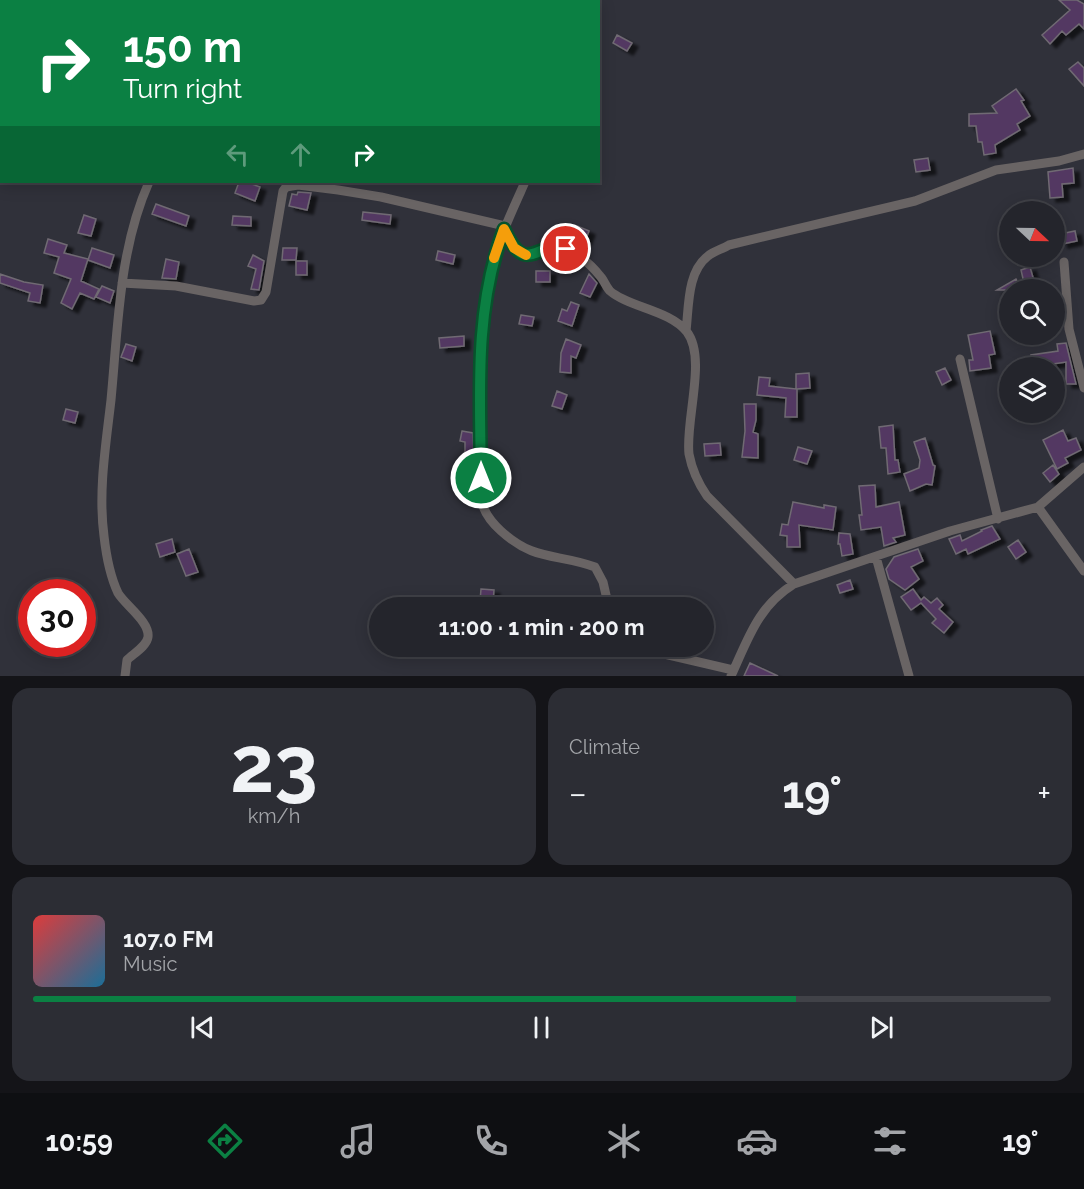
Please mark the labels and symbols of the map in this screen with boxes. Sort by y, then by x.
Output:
north arrow [999,201,1065,267]
pin [540,223,591,274]
position arrow [449,446,513,510]
speed limit sign: 30 [18,579,96,657]

